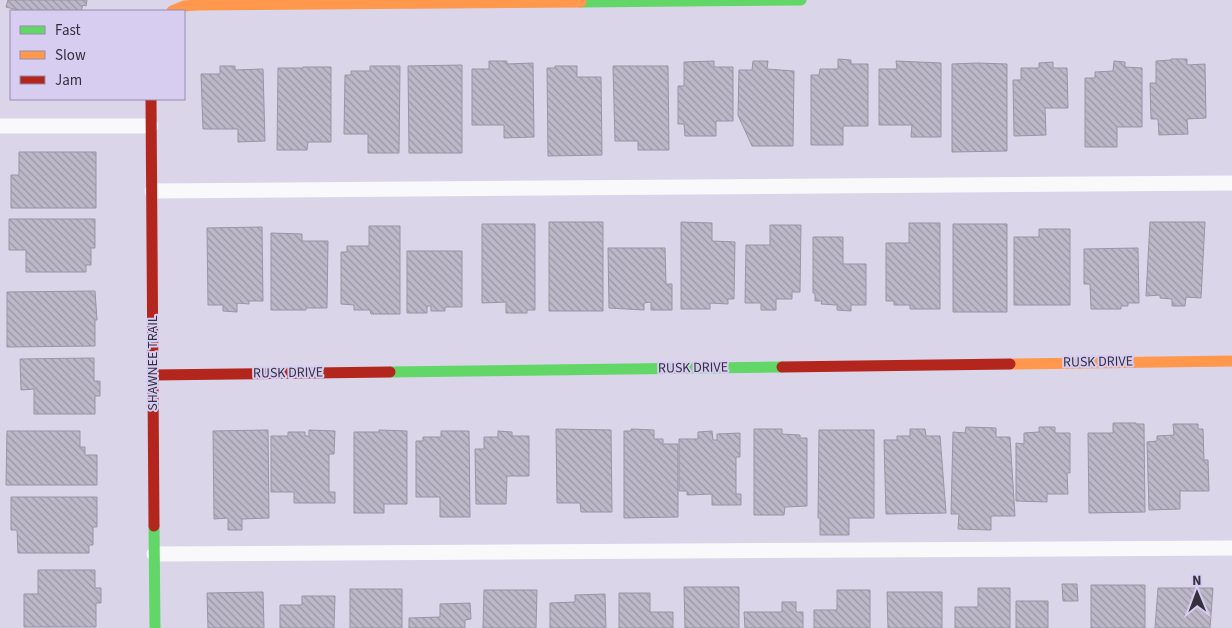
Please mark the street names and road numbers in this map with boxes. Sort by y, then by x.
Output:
street label: SHAWNEE TRAIL [143,315,163,411]
street label: RUSK DRIVE [1063,351,1133,373]
street label: RUSK DRIVE [658,357,728,379]
street label: RUSK DRIVE [253,362,323,384]

